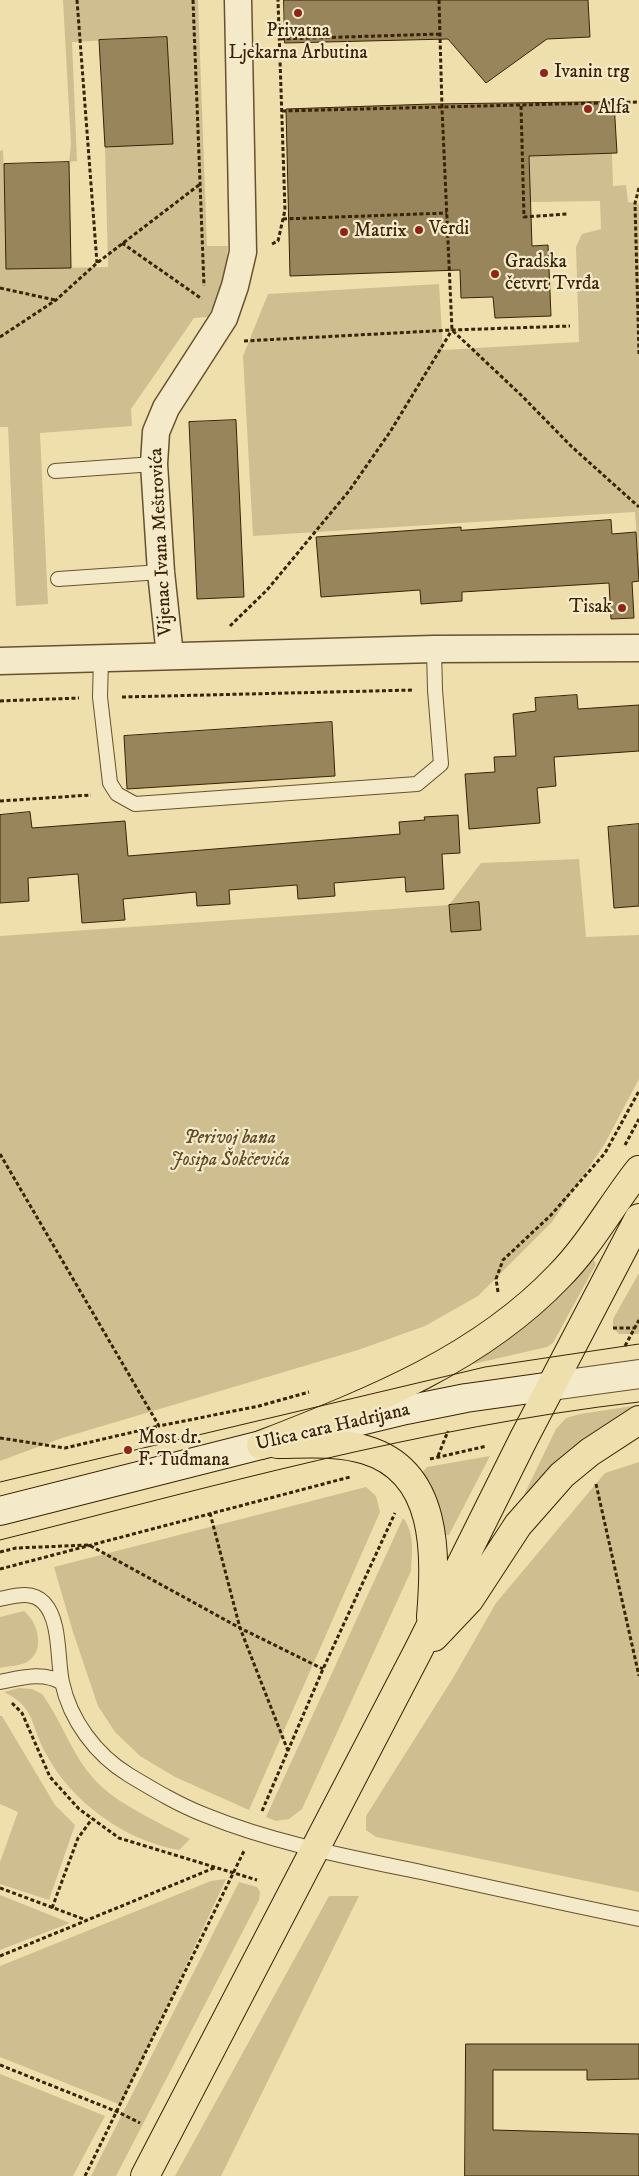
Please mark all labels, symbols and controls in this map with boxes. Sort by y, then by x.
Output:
marker: Privatna Ljekarna Arbutina [292,7,304,19]
place label: Privatna Ljekarna Arbutina [229,21,367,65]
place label: Ivanin trg [554,62,629,84]
marker: Ivanin trg [538,67,550,79]
place label: Alfa [598,98,630,120]
marker: Alfa [582,103,594,115]
place label: Verdi [429,219,469,241]
place label: Matrix [354,221,407,243]
marker: Verdi [413,224,425,236]
marker: Matrix [338,226,350,238]
place label: Gradska četvrt Tvrđa [505,252,600,296]
marker: Gradska četvrt Tvrđa [489,268,501,280]
street label: Vijenac Ivana Meštrovića [146,447,178,637]
place label: Tisak [569,597,612,619]
marker: Tisak [616,602,628,614]
park label: Perivoj bana Josipa Šokčevića [170,1128,290,1172]
street label: Ulica cara Hadrijana [254,1399,412,1457]
place label: Most dr. F. Tuđmana [138,1428,229,1472]
marker: Most dr. F. Tuđmana [122,1444,134,1456]

